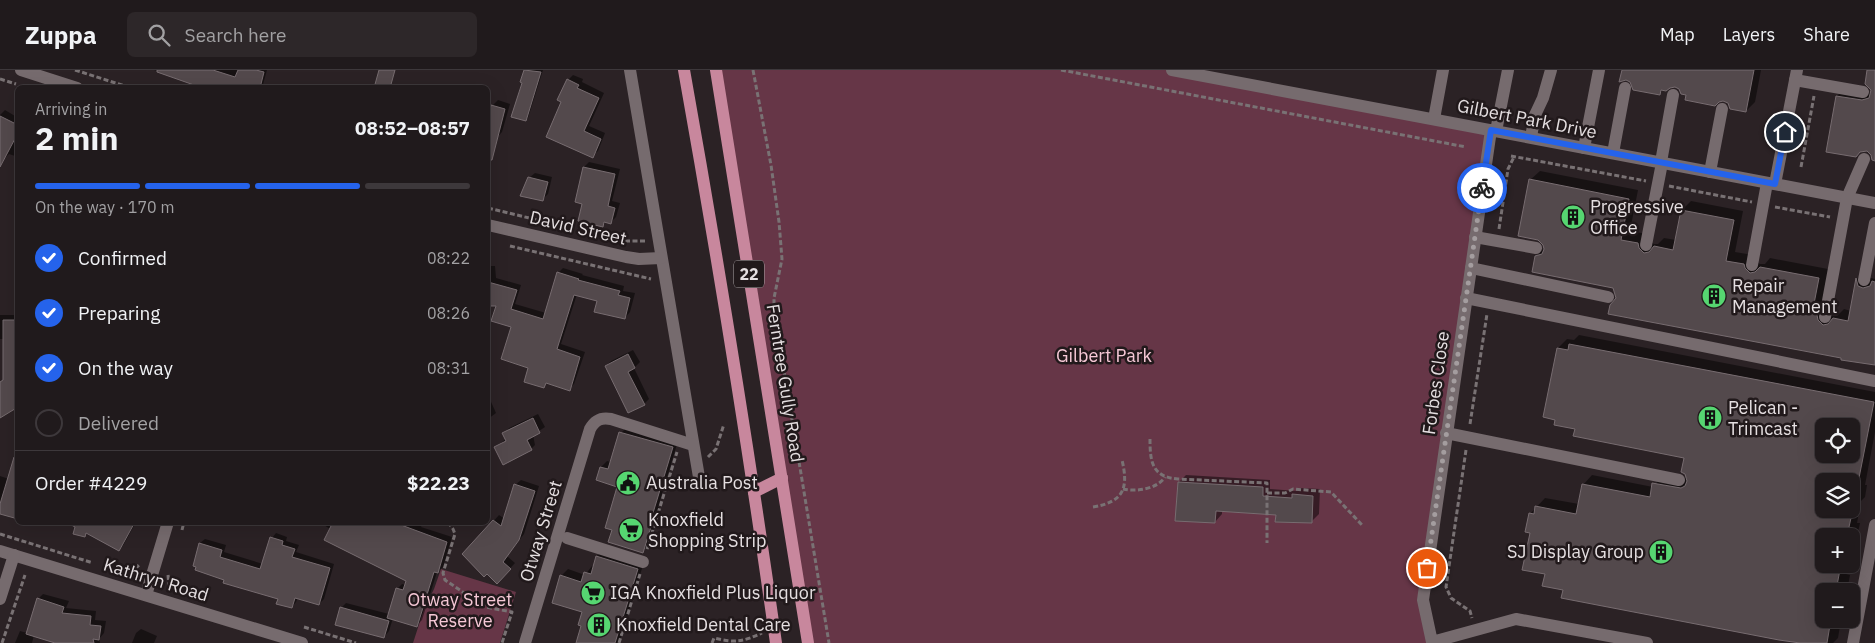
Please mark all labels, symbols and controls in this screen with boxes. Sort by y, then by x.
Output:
search box [127,12,477,57]
text: Zuppa [25,19,97,51]
icon: search [145,21,173,49]
text: Search here [185,23,286,47]
text: Map [1660,23,1695,46]
text: Layers [1723,23,1775,46]
text: Share [1803,23,1850,46]
street label: Gilbert Park Drive [1455,94,1599,143]
text: Arriving in [35,99,107,119]
pin [1764,111,1806,153]
text: 08:52–08:57 [355,116,470,140]
text: 2 min [35,117,119,159]
icon: home [1771,118,1799,146]
courier [1457,163,1507,213]
icon: bike [1468,174,1496,202]
place label: Progressive Office [1590,195,1684,239]
text: On the way · 170 m [35,197,174,217]
building icon: Progressive Office [1560,204,1586,230]
street label: David Street [527,205,629,250]
icon: check [35,244,63,272]
text: Confirmed [78,246,167,270]
text: 08:22 [427,248,470,268]
road number: 22 [734,260,764,288]
place label: Repair Management [1732,274,1837,318]
building icon: Repair Management [1701,283,1727,309]
icon: check [35,299,63,327]
text: Preparing [78,301,160,325]
street label: Ferntree Gully Road [762,302,809,464]
text: 08:26 [427,303,470,323]
street label: Forbes Close [1417,330,1454,436]
park label: Gilbert Park [1056,344,1152,367]
icon: check [35,354,63,382]
text: On the way [78,356,173,380]
text: 08:31 [427,358,470,378]
place label: Pelican - Trimcast [1728,396,1798,440]
building icon: Pelican - Trimcast [1697,405,1723,431]
text: Delivered [78,411,159,435]
map controls [1815,418,1860,628]
button: locate [1815,418,1860,463]
public building icon: Australia Post [615,470,641,496]
text: Order #4229 [35,471,147,495]
text: $22.23 [407,471,470,495]
place label: Australia Post [646,471,758,494]
button: layers [1815,473,1860,518]
street label: Otway Street [514,477,567,584]
place label: Knoxfield Shopping Strip [648,508,766,552]
supermarket icon: Knoxfield Shopping Strip [618,517,644,543]
button: + [1815,528,1860,573]
building icon: SJ Display Group [1648,539,1674,565]
place label: SJ Display Group [1507,540,1644,563]
pin [1406,547,1448,589]
street label: Kathryn Road [101,553,212,606]
icon: bag [1413,554,1441,582]
supermarket icon: IGA Knoxfield Plus Liquor [580,580,606,606]
place label: IGA Knoxfield Plus Liquor [610,581,816,604]
button: − [1815,583,1860,628]
park label: Otway Street Reserve [408,588,512,632]
building icon: Knoxfield Dental Care [586,612,612,638]
place label: Knoxfield Dental Care [616,613,791,636]

